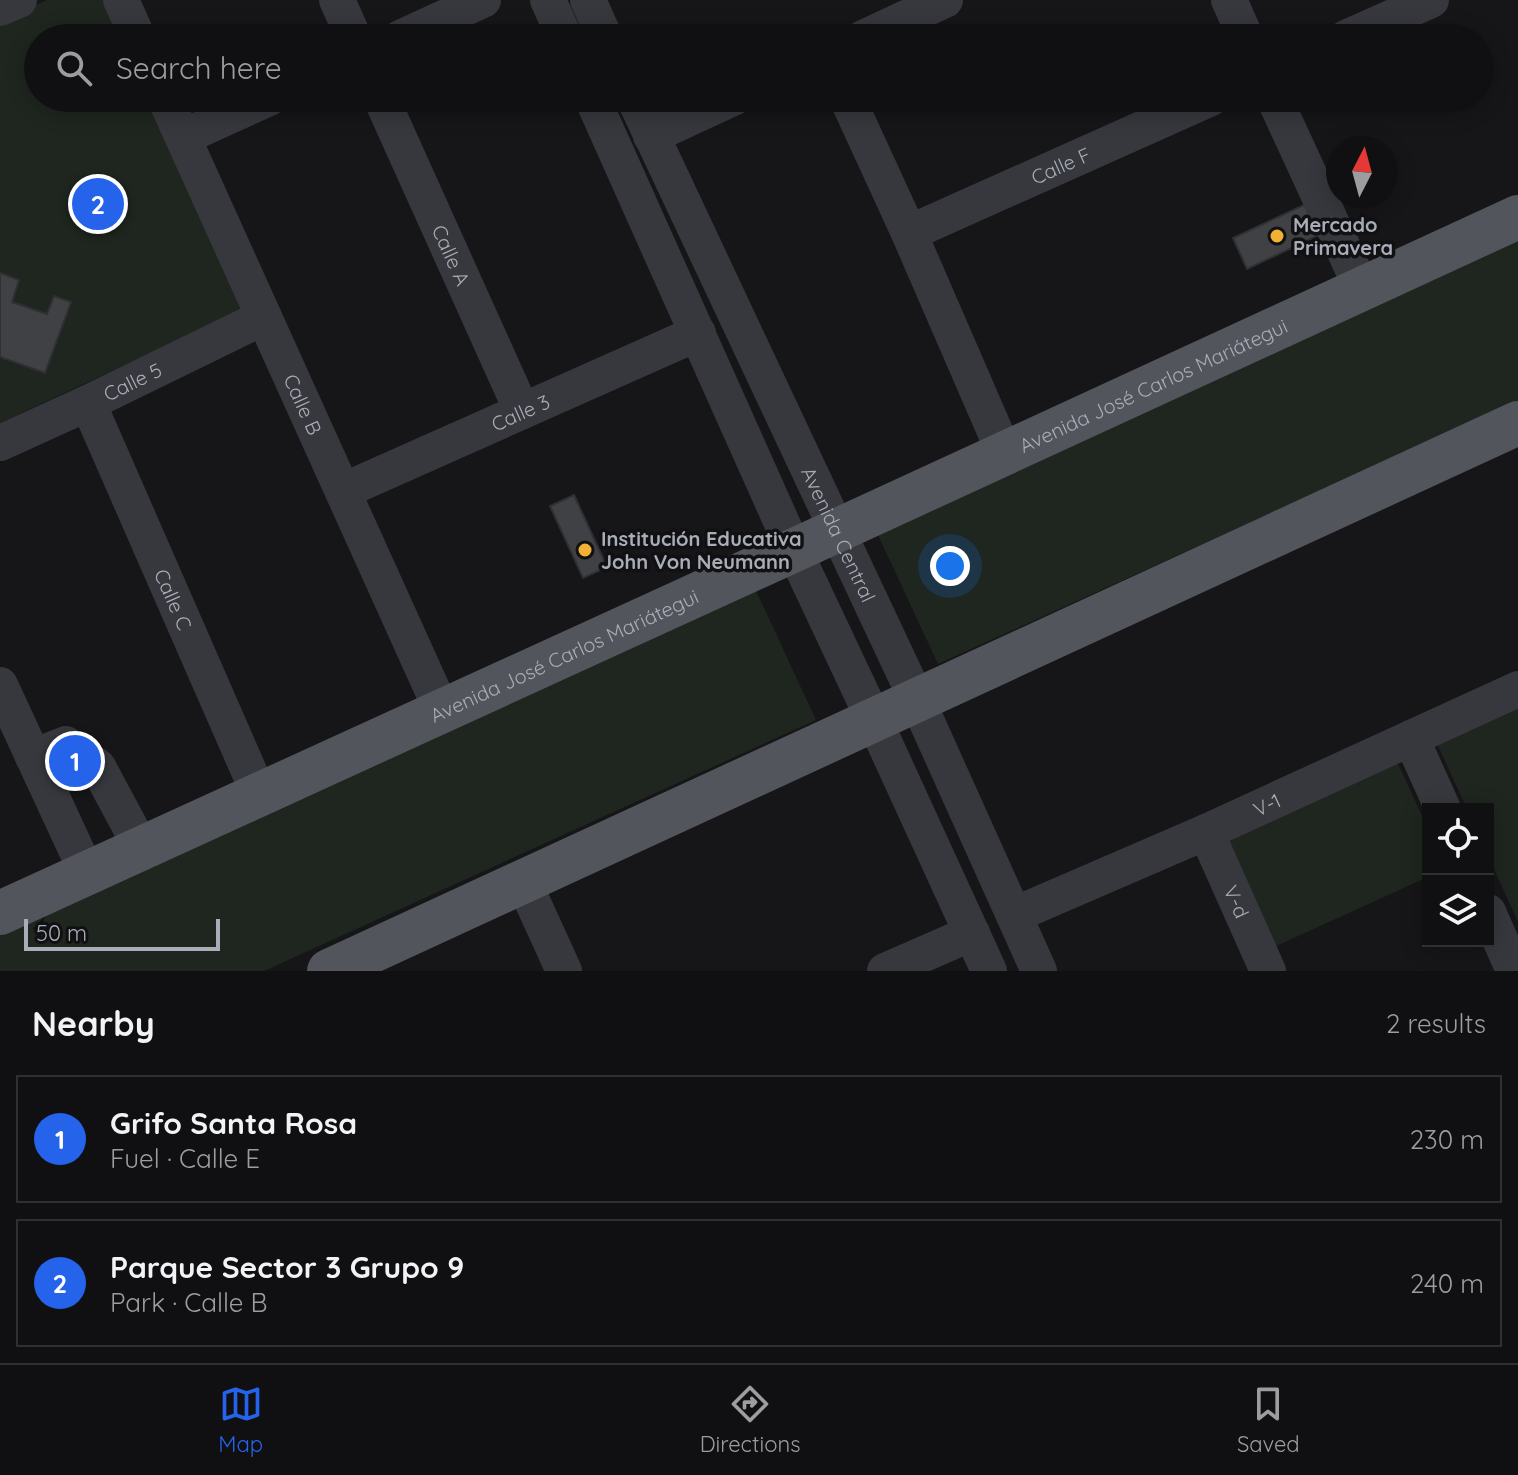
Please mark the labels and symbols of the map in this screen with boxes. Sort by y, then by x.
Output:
north arrow [1326,136,1398,208]
street label: Calle F [1027,141,1094,189]
pin: 2 [72,174,124,234]
place label: Mercado Primavera [1293,212,1393,260]
street label: Calle A [427,221,476,289]
marker: Mercado Primavera [1268,227,1286,245]
street label: Avenida José Carlos Mariátegui [1015,313,1291,458]
street label: Calle 5 [99,357,166,406]
street label: Calle B [279,370,328,439]
street label: Calle 3 [487,388,553,436]
street label: Avenida Central [797,463,882,606]
place label: Institución Educativa John Von Neumann [601,526,802,574]
marker: Institución Educativa John Von Neumann [576,541,594,559]
your location [930,546,970,586]
street label: Calle C [149,565,198,633]
street label: Avenida José Carlos Mariátegui [426,583,702,727]
pin: 1 [49,731,101,791]
street label: V-1 [1249,787,1284,821]
street label: V-d [1219,881,1255,922]
scale bar [24,915,220,951]

